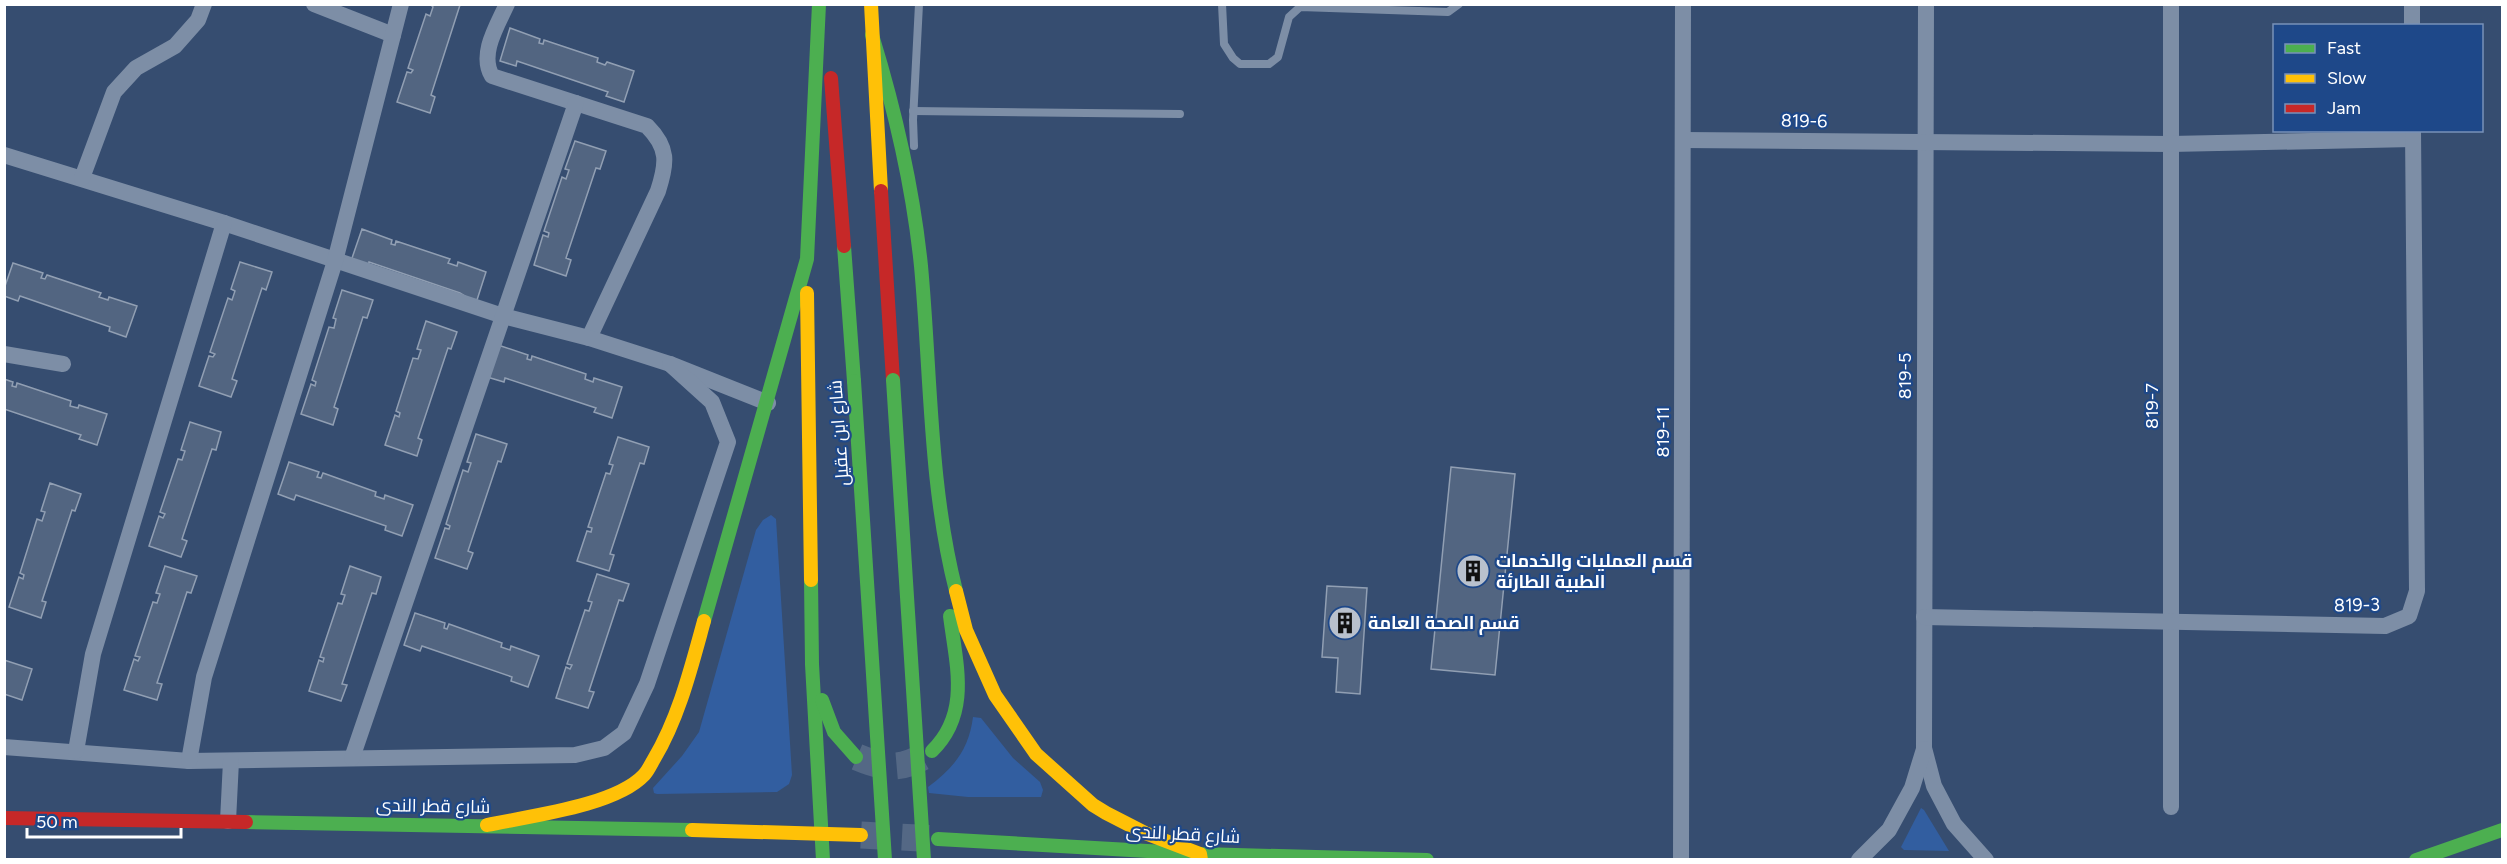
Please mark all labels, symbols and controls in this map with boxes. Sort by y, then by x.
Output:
legend [2273,24,2483,132]
text: Fast [2327,37,2361,59]
text: Slow [2327,67,2366,89]
text: Jam [2327,97,2361,119]
street label: 819-6 [1781,110,1827,132]
street label: 819-5 [1894,353,1916,399]
street label: شارع ابن عقيل [824,379,855,487]
street label: 819-7 [2141,383,2163,429]
street label: 819-11 [1652,406,1674,458]
place label: قسم العمليات والخدمات الطبية الطارئة [1496,550,1692,593]
building icon: قسم العمليات والخدمات الطبية الطارئة [1455,553,1491,589]
street label: 819-3 [2334,594,2380,616]
building icon: قسم الصحة العامة [1327,605,1363,641]
place label: قسم الصحة العامة [1368,612,1520,635]
street label: شارع قطر الندى [376,794,490,819]
scale bar [27,801,182,839]
text: 50 m [36,811,78,833]
street label: شارع قطر الندى [1125,820,1241,849]

